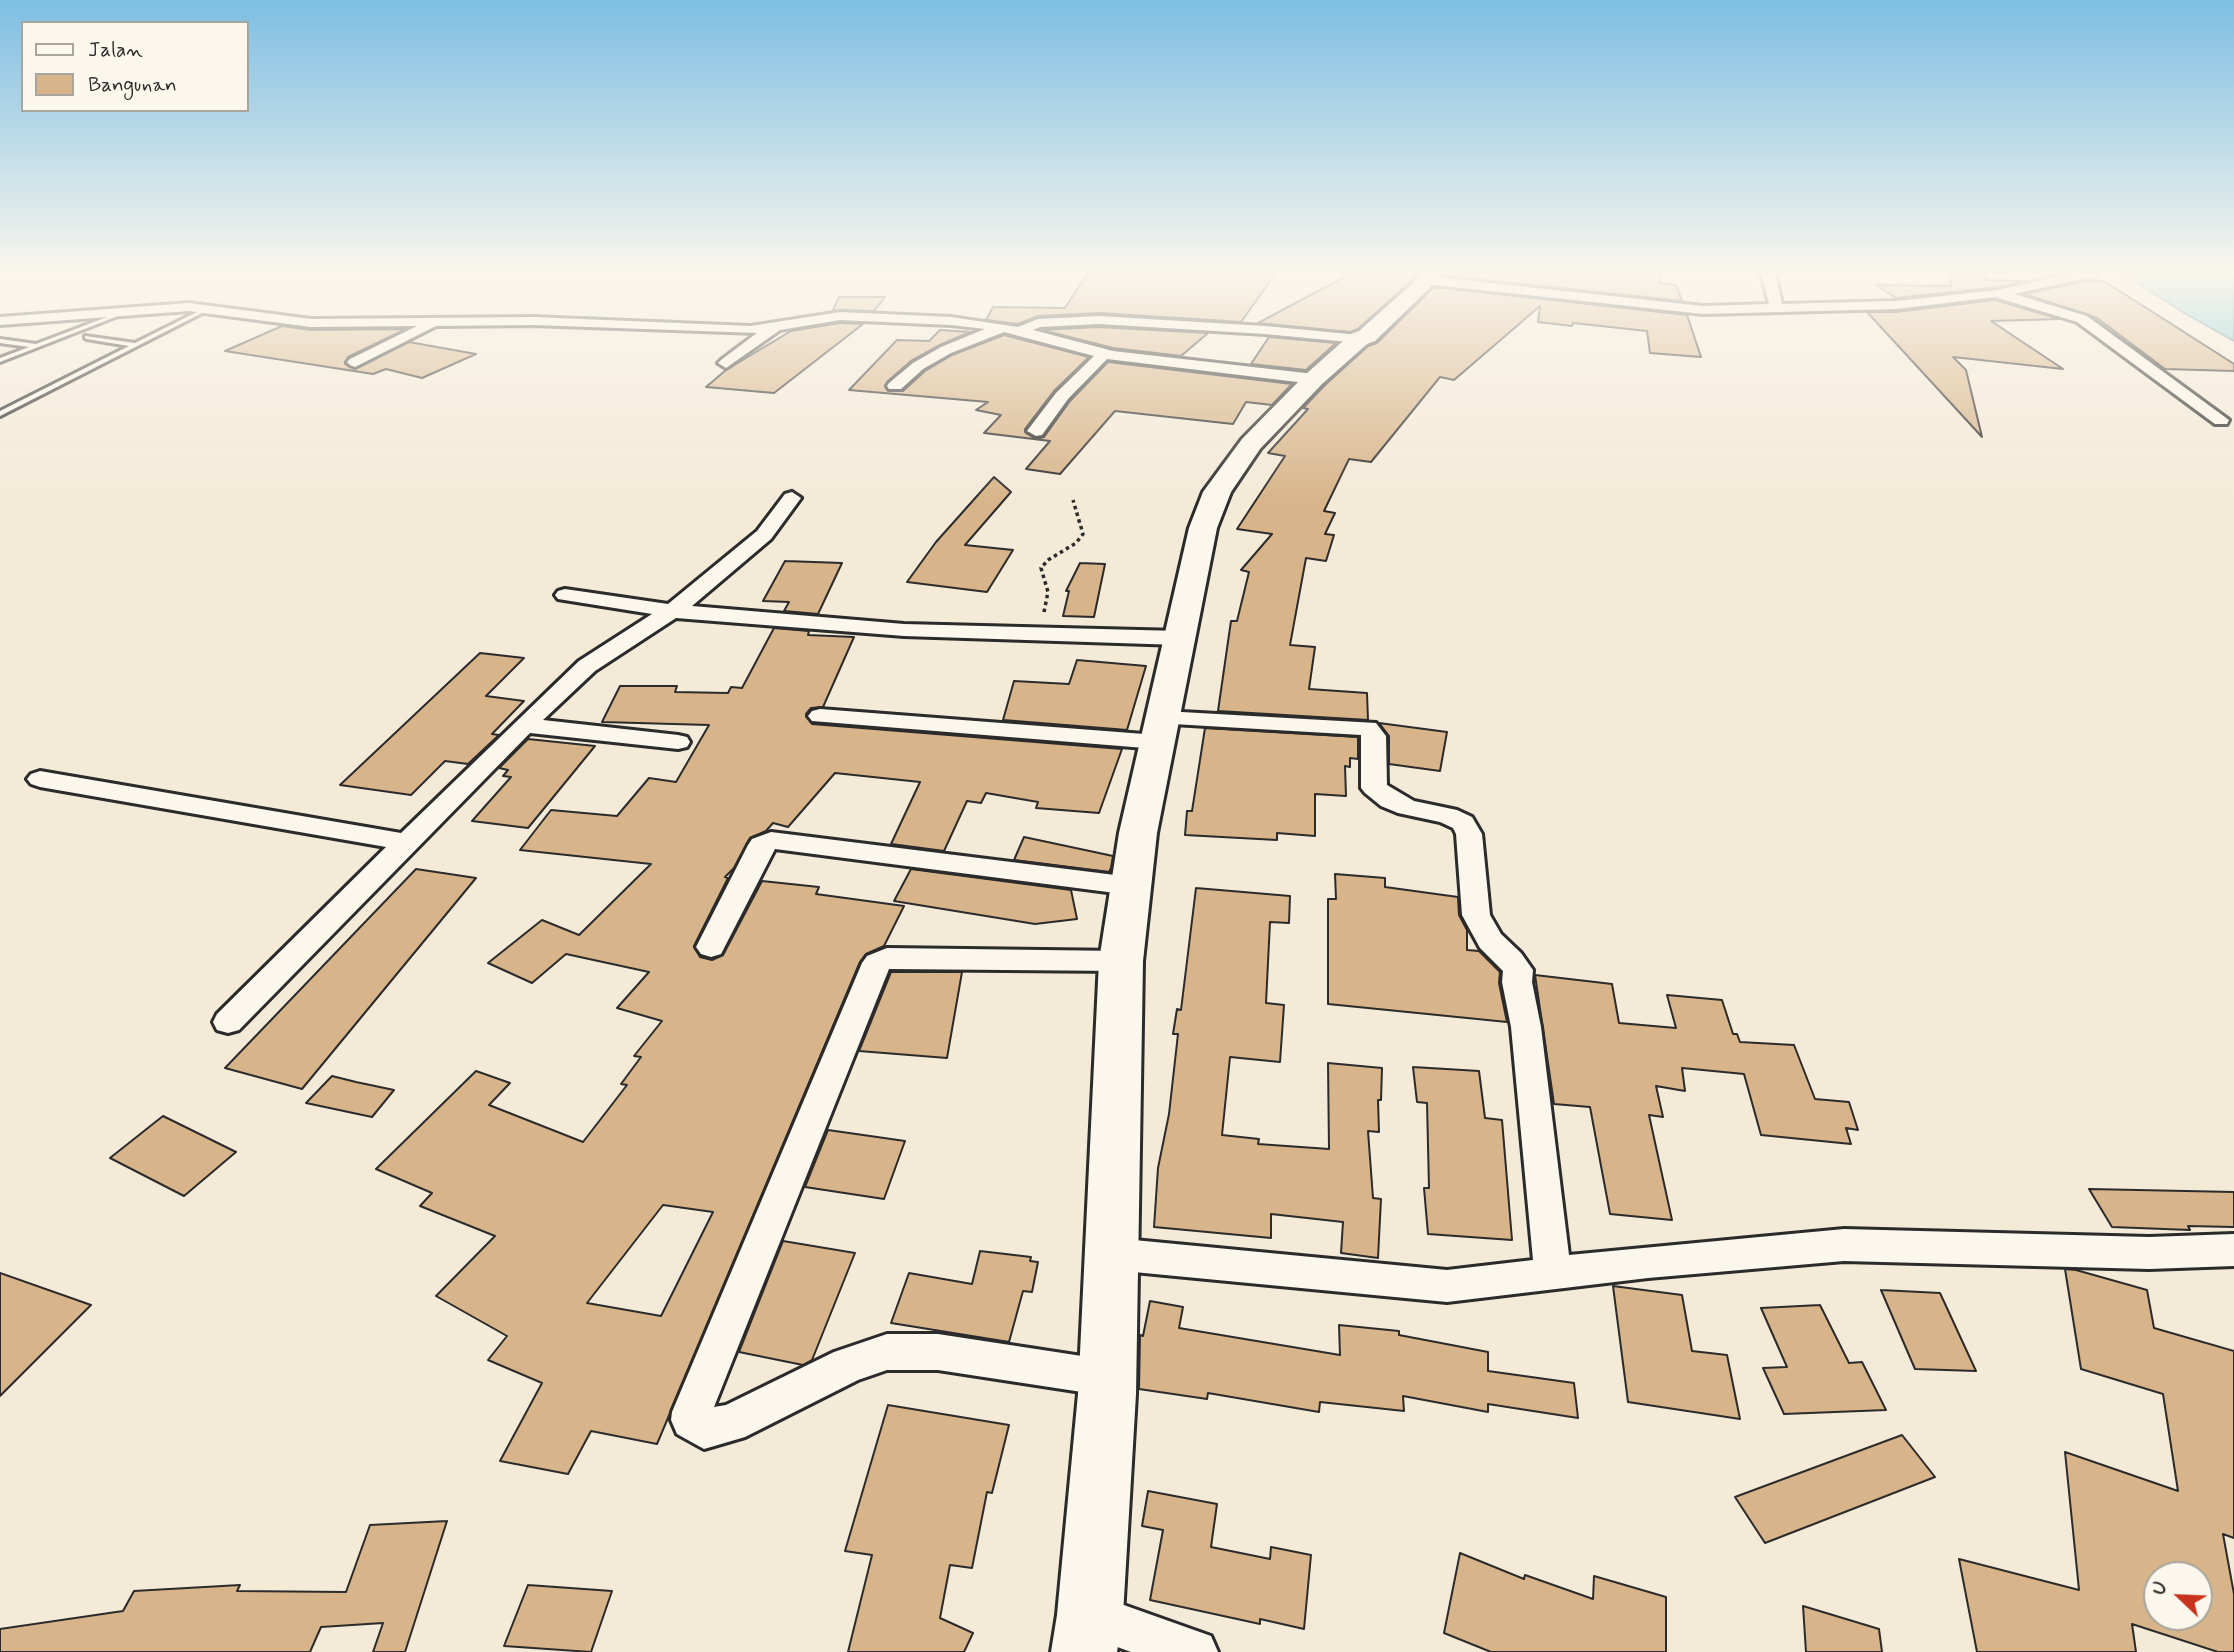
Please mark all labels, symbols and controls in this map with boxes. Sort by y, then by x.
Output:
legend [21,21,248,112]
text: Jalan [88,36,143,64]
text: Bangunan [88,71,177,99]
north arrow [2143,1561,2213,1631]
text: U [2146,1578,2174,1599]

